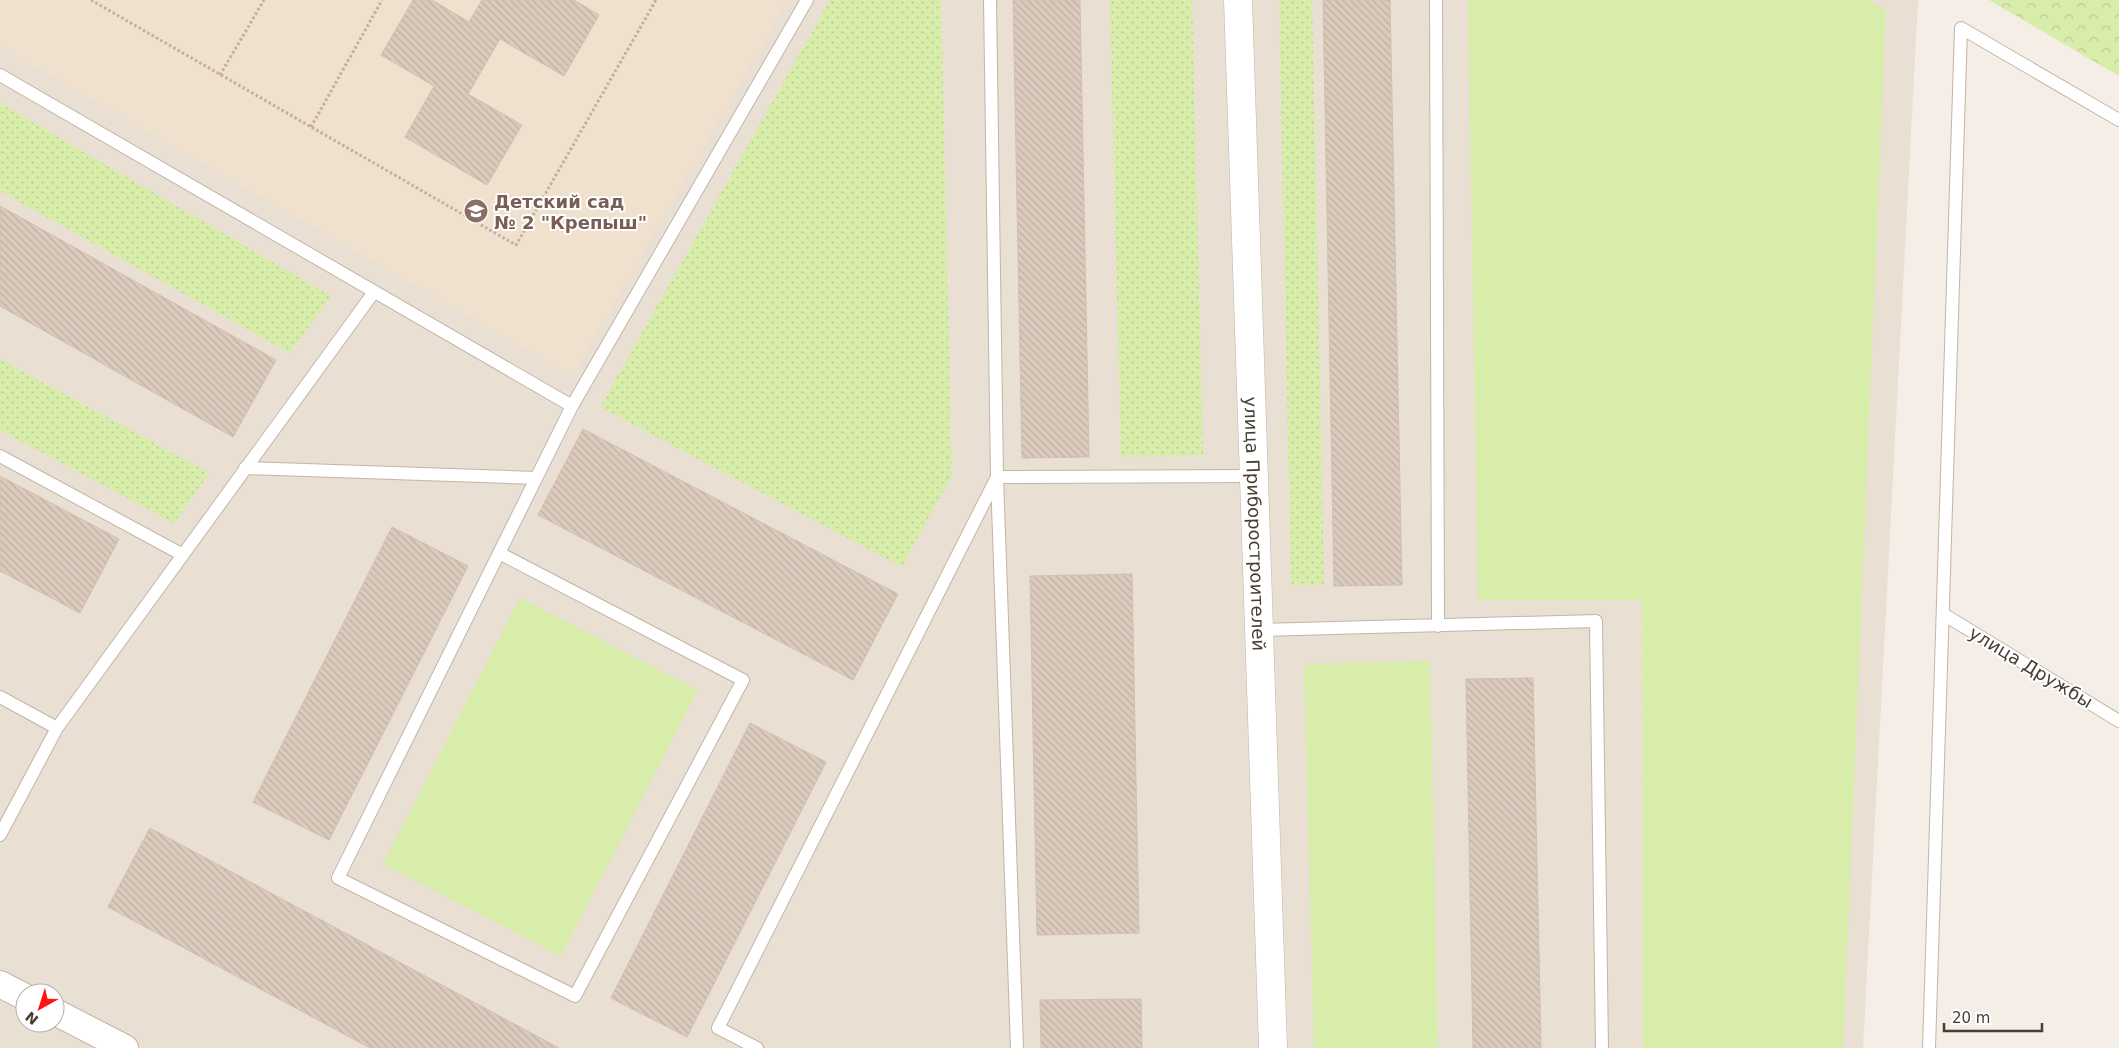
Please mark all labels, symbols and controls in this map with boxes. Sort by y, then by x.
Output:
place label: Детский сад № 2 "Крепыш" [494,191,647,233]
school or university icon: Детский сад № 2 "Крепыш" [463,198,489,224]
street label: улица Приборостроителей [1241,396,1270,651]
street label: улица Дружбы [1965,622,2097,712]
north arrow [15,983,65,1033]
scale bar [1944,1000,2042,1032]
text: N [22,1008,41,1028]
text: 20 m [1952,1009,1990,1027]

